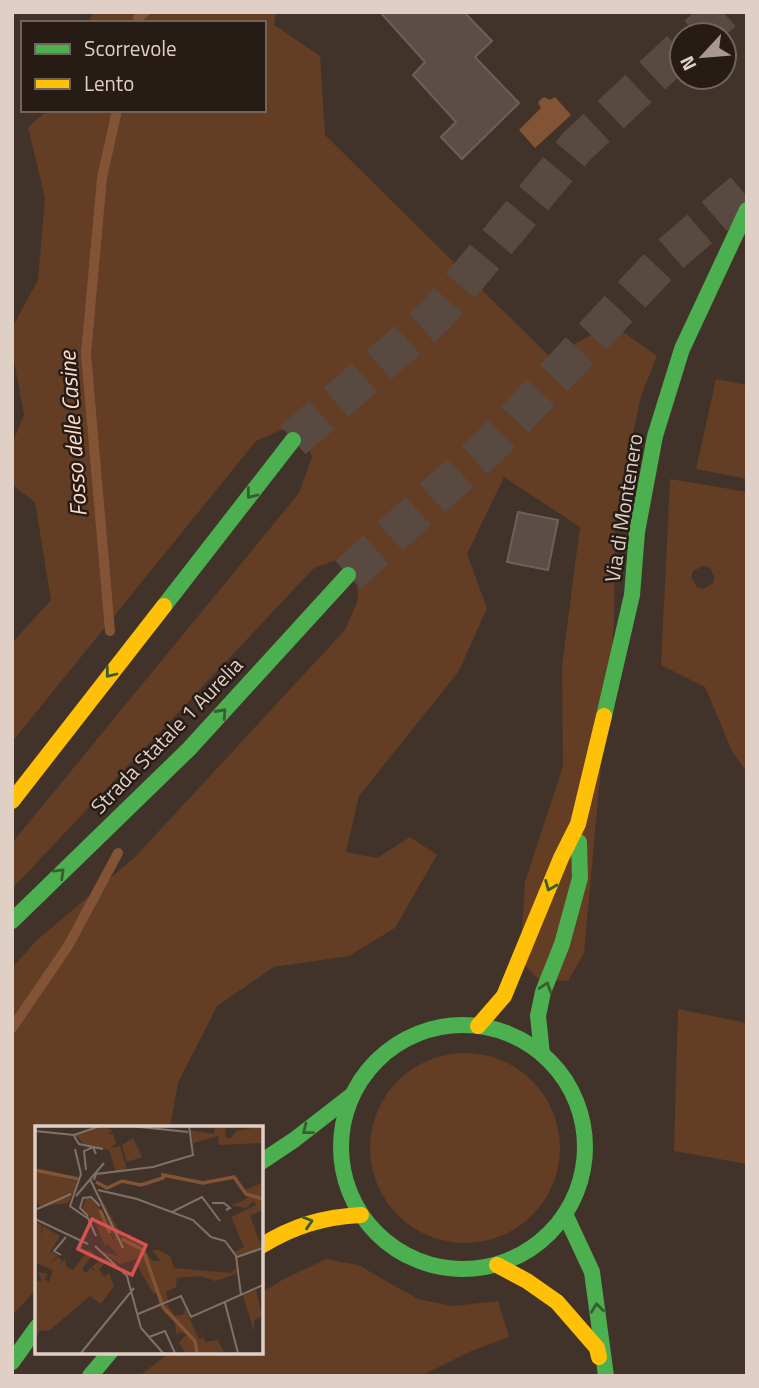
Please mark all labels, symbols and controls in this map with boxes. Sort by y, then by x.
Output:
legend [21,21,266,112]
north arrow [668,21,738,91]
text: Scorrevole [84,32,177,64]
text: N [671,51,703,76]
text: Lento [84,67,134,99]
water label: Fosso delle Casine [49,349,96,518]
street label: Via di Montenero [595,431,651,584]
one-way arrow [246,486,259,499]
street label: Strada Statale 1 Aurelia [83,649,250,821]
one-way arrow [106,666,119,678]
one-way arrow [213,708,226,721]
one-way arrow [52,868,65,881]
one-way arrow [544,879,558,891]
one-way arrow [538,981,552,993]
one-way arrow [303,1122,316,1134]
inset map [35,1126,262,1353]
one-way arrow [302,1215,314,1230]
one-way arrow [589,1302,604,1314]

